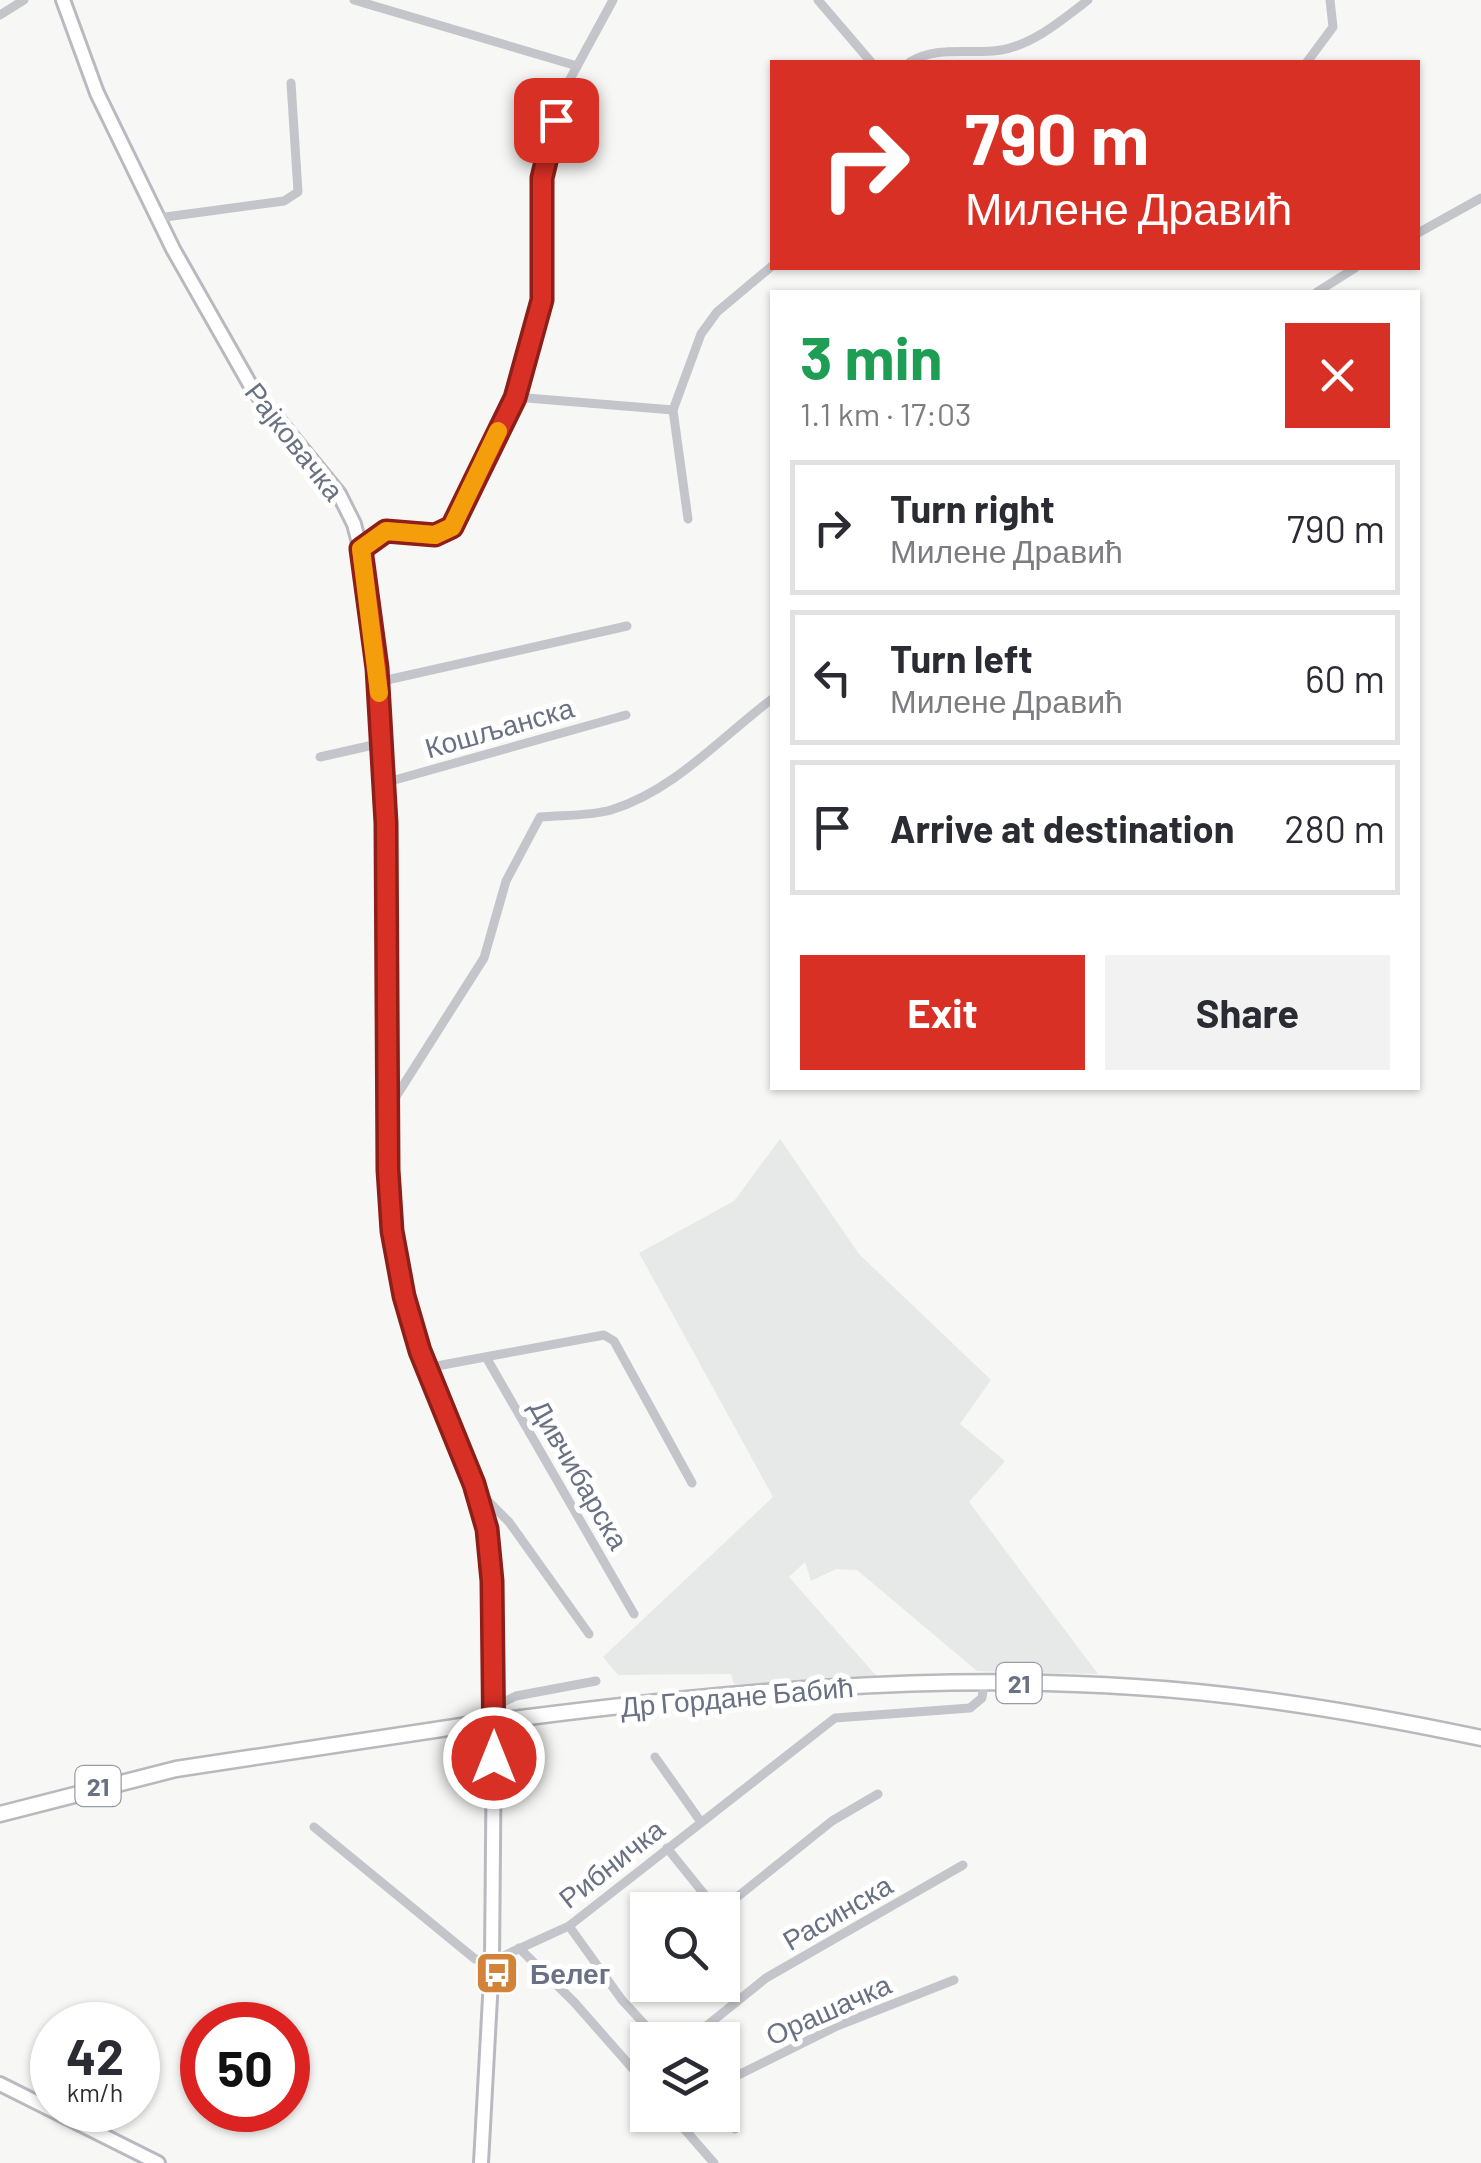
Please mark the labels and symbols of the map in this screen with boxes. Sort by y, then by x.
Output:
pin [514,78,599,163]
street label: Рајковачка [238,375,352,507]
street label: Кошљанска [421,689,578,764]
street label: Дивчибарска [523,1393,637,1555]
road number: 21 [996,1663,1042,1703]
street label: Др Гордане Бабић [619,1669,855,1723]
position arrow [442,1706,546,1810]
road number: 21 [76,1766,120,1806]
street label: Рибничка [551,1811,671,1915]
street label: Расинска [776,1867,898,1957]
bus stop icon: Белег [474,1950,520,1996]
place label: Белег [530,1956,610,1990]
street label: Орашачка [760,1966,896,2052]
speed limit sign: 50 [180,2002,310,2132]

